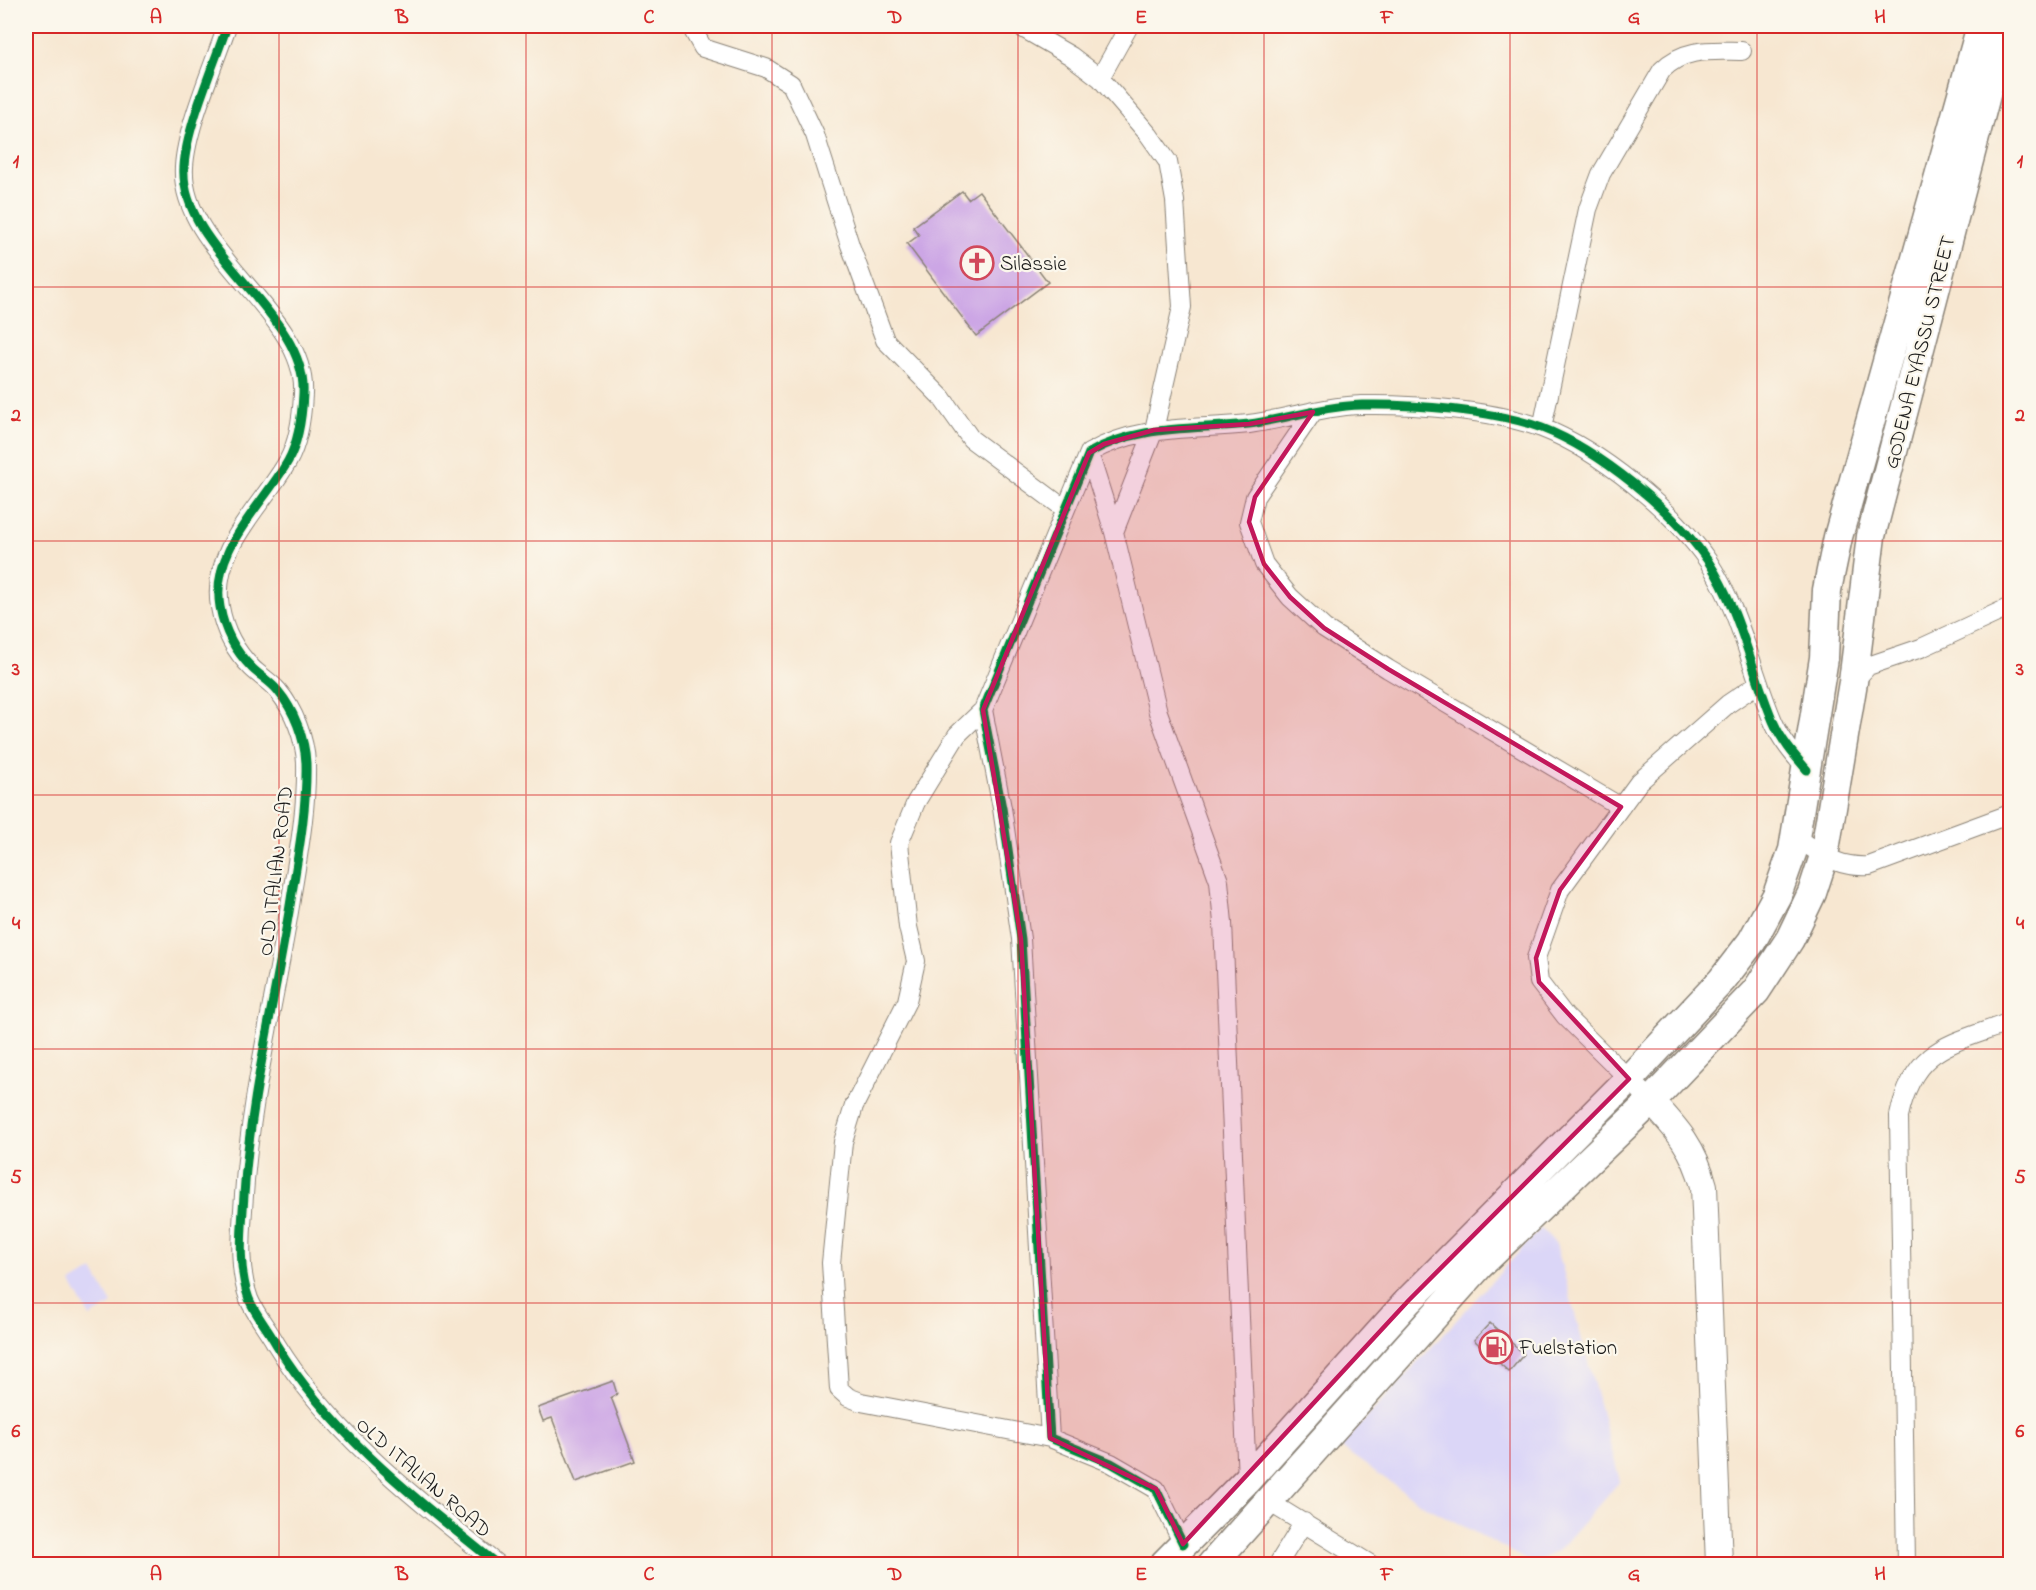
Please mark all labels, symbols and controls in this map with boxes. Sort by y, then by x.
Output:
text: A [150,4,162,33]
text: B [394,4,409,33]
text: C [644,4,655,33]
text: D [887,4,902,33]
text: E [1135,4,1147,33]
text: F [1380,4,1394,33]
text: G [1628,4,1641,33]
text: H [1874,4,1886,33]
text: 1 [13,148,20,177]
text: 1 [2017,148,2024,177]
street label: GODENA EYASSU STREET [1877,233,1964,472]
church icon: Silassie [959,245,995,281]
place label: Silassie [1000,250,1067,280]
text: 2 [10,402,21,431]
text: 2 [2014,402,2025,431]
text: 3 [11,656,20,685]
text: 3 [2015,656,2024,685]
street label: OLD ITALIAN ROAD [252,784,302,958]
text: 4 [12,910,21,939]
text: 4 [2016,910,2025,939]
text: 5 [10,1164,22,1193]
text: 5 [2014,1164,2026,1193]
fuel station icon: Fuelstation [1478,1329,1514,1365]
place label: Fuelstation [1518,1334,1617,1364]
street label: OLD ITALIAN ROAD [348,1411,497,1546]
text: 6 [12,1418,21,1447]
text: 6 [2016,1418,2025,1447]
text: A [150,1561,162,1590]
text: B [394,1561,409,1590]
text: C [644,1561,655,1590]
text: D [887,1561,902,1590]
text: E [1135,1561,1147,1590]
text: F [1380,1561,1394,1590]
text: G [1628,1561,1641,1590]
text: H [1874,1561,1886,1590]

